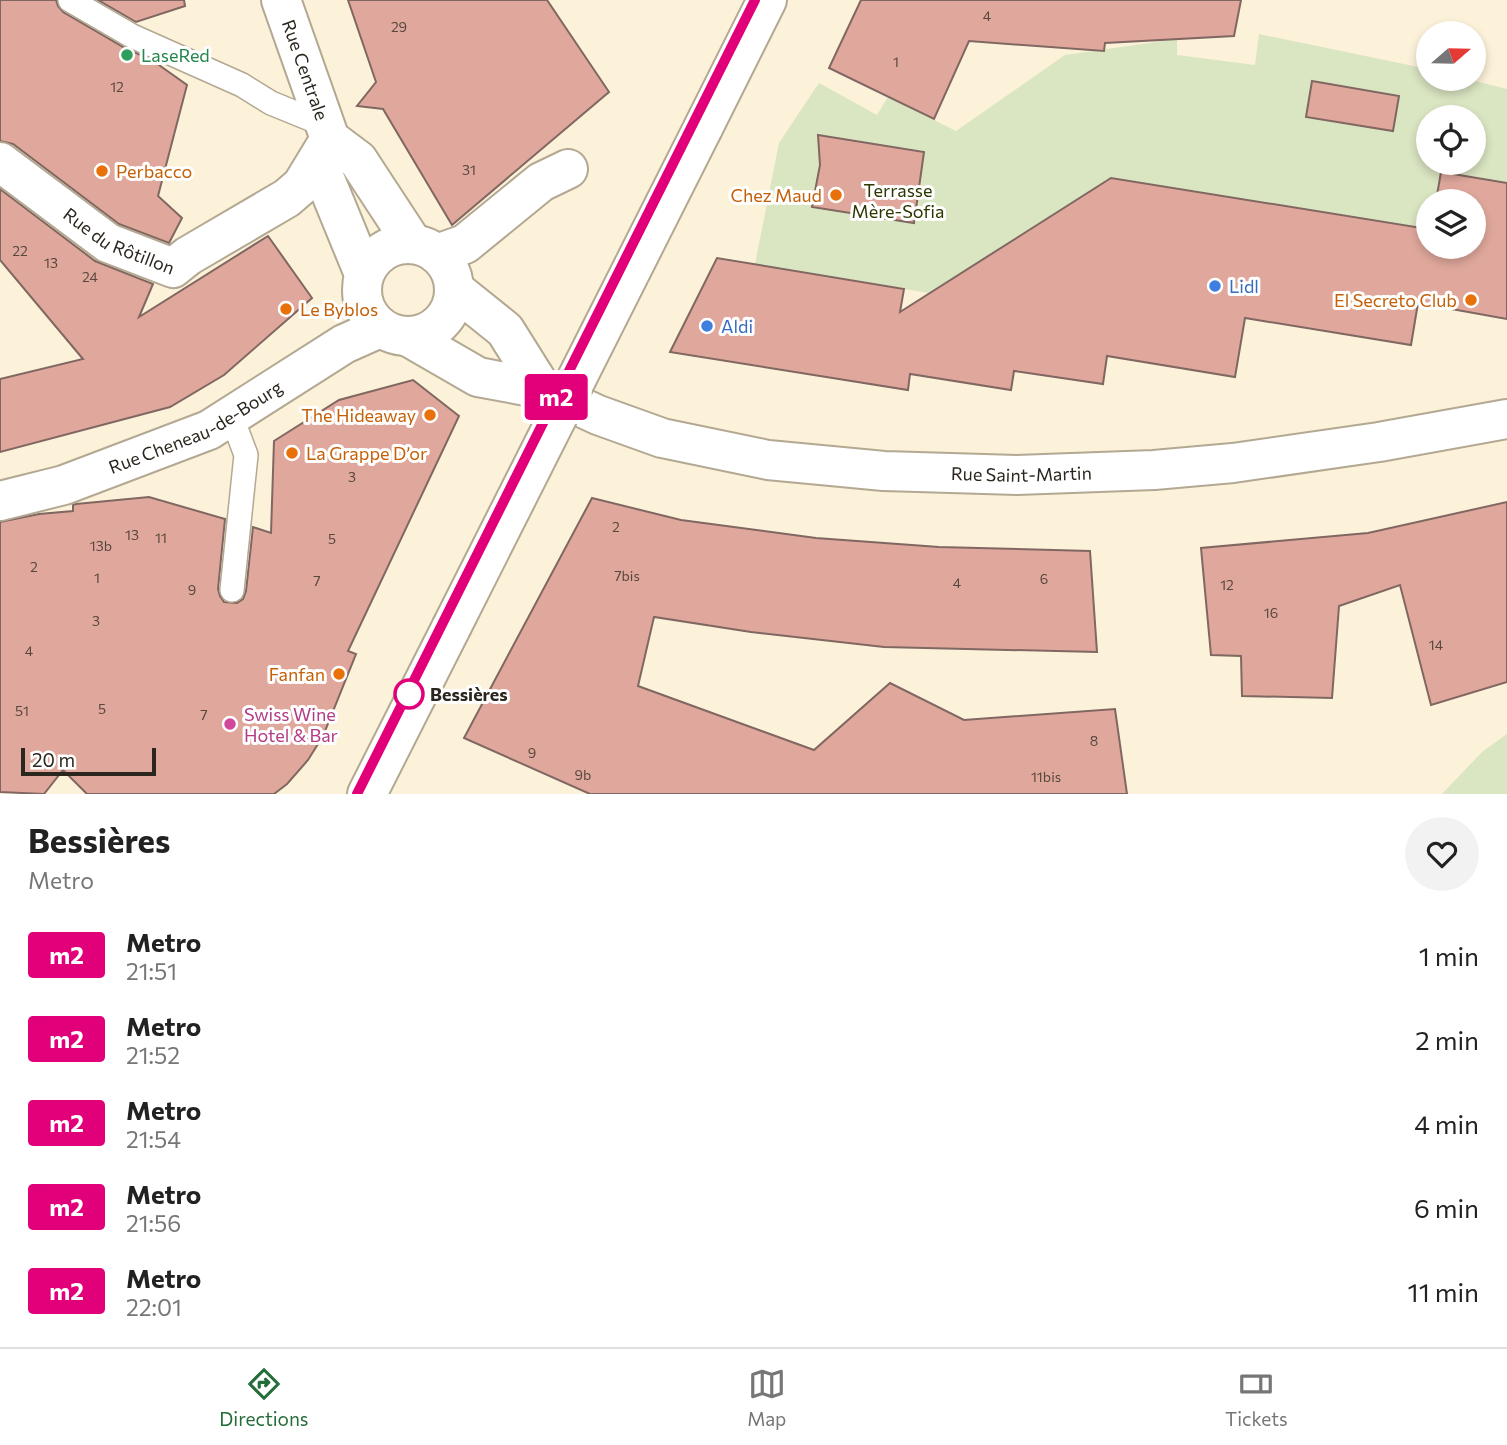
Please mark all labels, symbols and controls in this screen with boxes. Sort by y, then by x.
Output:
house number: 4 [983,7,992,24]
street label: Rue Centrale [278,17,333,123]
house number: 29 [391,18,407,35]
north arrow [1416,21,1486,91]
map controls [1416,21,1486,259]
place label: LaseRed [141,44,210,66]
marker: LaseRed [119,47,135,63]
house number: 1 [893,53,899,70]
house number: 12 [110,78,124,95]
button: locate [1416,105,1486,175]
place label: Perbacco [116,160,192,182]
house number: 31 [462,161,476,178]
marker: Perbacco [94,163,110,179]
park label: Terrasse Mère-Sofia [852,179,945,222]
place label: Chez Maud [731,184,822,206]
marker: Chez Maud [828,187,844,203]
button: layers [1416,189,1486,259]
street label: Rue du Rôtillon [59,203,178,279]
house number: 22 [12,242,28,259]
house number: 13 [44,254,58,271]
house number: 24 [82,268,99,285]
place label: Lidl [1229,275,1259,297]
marker: Lidl [1207,278,1223,294]
place label: El Secreto Club [1334,289,1457,311]
marker: El Secreto Club [1463,292,1479,308]
place label: Le Byblos [300,298,378,320]
marker: Le Byblos [278,301,294,317]
place label: Aldi [721,315,753,337]
marker: Aldi [699,318,715,334]
line badge: m2 [524,374,588,420]
street label: Rue Cheneau-de-Bourg [105,375,286,478]
text: m2 [539,382,573,411]
place label: The Hideaway [301,404,416,426]
marker: The Hideaway [422,407,438,423]
place label: La Grappe D’or [306,442,427,464]
marker: La Grappe D’or [284,445,300,461]
street label: Rue Saint-Martin [951,461,1092,486]
house number: 3 [348,468,356,485]
house number: 2 [612,518,620,535]
house number: 13 [125,526,139,543]
house number: 11 [155,529,167,546]
house number: 5 [328,530,336,547]
house number: 13b [90,537,112,554]
house number: 2 [30,558,38,575]
house number: 7bis [614,567,640,584]
house number: 1 [94,569,100,586]
house number: 6 [1040,570,1048,587]
house number: 7 [313,572,321,589]
house number: 4 [953,574,962,591]
house number: 12 [1220,576,1234,593]
house number: 9 [188,581,196,598]
house number: 16 [1264,604,1278,621]
house number: 3 [92,612,100,629]
house number: 14 [1429,636,1444,653]
house number: 4 [25,642,34,659]
place label: Fanfan [269,663,325,685]
marker: Fanfan [331,666,347,682]
marker: Bessières [394,679,424,709]
place label: Bessières [430,683,508,705]
house number: 5 [98,700,106,717]
house number: 51 [15,702,29,719]
place label: Swiss Wine Hotel & Bar [244,703,338,746]
house number: 7 [200,706,208,723]
marker: Swiss Wine Hotel & Bar [222,716,238,732]
house number: 8 [1090,732,1098,749]
house number: 9 [528,744,536,761]
scale bar [21,745,156,777]
text: 20 m [32,748,75,771]
house number: 9b [575,766,591,783]
house number: 11bis [1031,768,1061,785]
button: heart [1405,817,1479,891]
text: Bessières [28,819,170,860]
text: Metro [28,866,94,894]
text: Metro [126,926,201,957]
text: m2 [49,940,84,969]
text: 1 min [1419,940,1479,971]
text: 21:51 [126,957,177,985]
text: Metro [126,1010,201,1041]
text: m2 [49,1024,84,1053]
text: 2 min [1415,1024,1479,1055]
text: 21:52 [126,1041,180,1069]
text: Metro [126,1094,201,1125]
text: m2 [49,1108,84,1137]
text: 4 min [1414,1108,1479,1139]
text: 21:54 [126,1125,181,1153]
text: Metro [126,1178,201,1209]
text: m2 [49,1192,84,1221]
text: 6 min [1414,1192,1479,1223]
text: 21:56 [126,1209,181,1237]
text: Metro [126,1262,201,1293]
text: m2 [49,1276,84,1305]
text: 11 min [1408,1276,1479,1307]
text: 22:01 [126,1293,182,1321]
tab: Directions [219,1365,308,1430]
tab: Map [747,1365,786,1430]
tab: Tickets [1225,1365,1288,1430]

